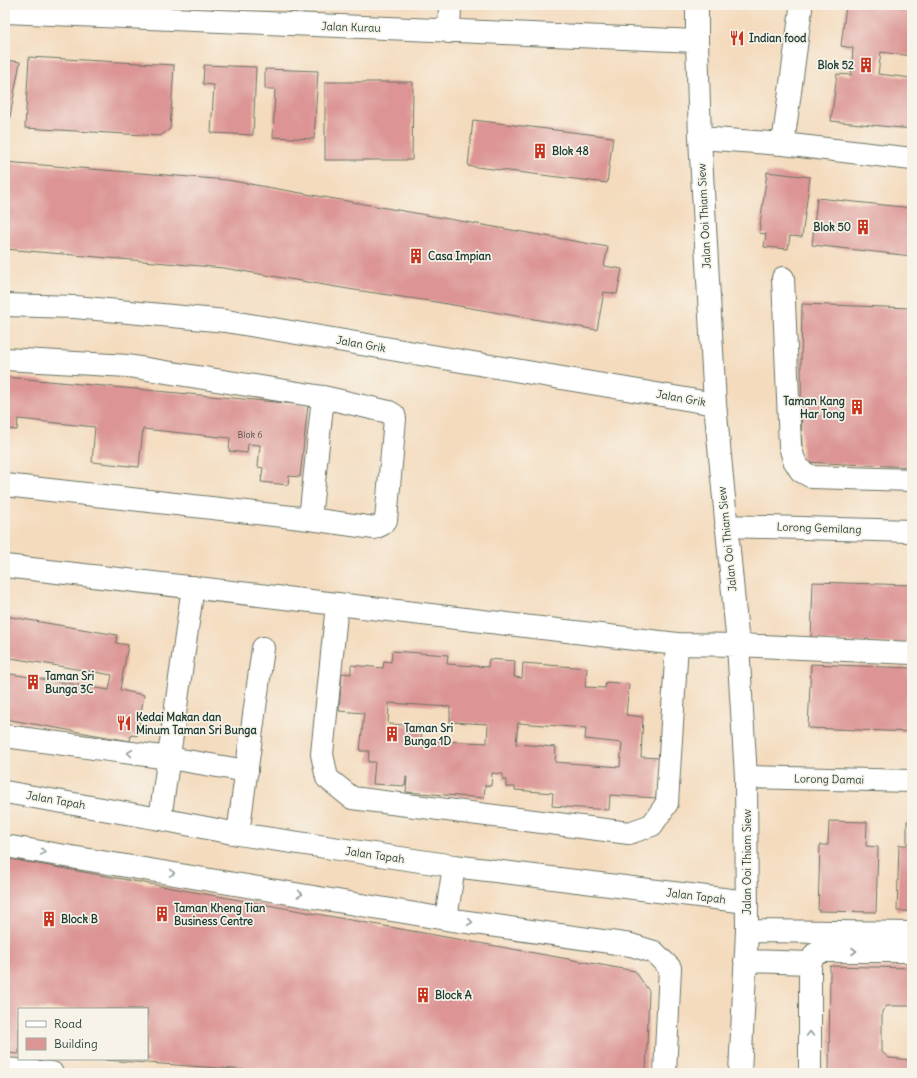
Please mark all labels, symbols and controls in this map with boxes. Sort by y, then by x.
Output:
street label: Jalan Kurau [321,19,382,35]
restaurant icon: Indian food [728,29,746,47]
place label: Indian food [749,31,807,45]
building icon: Blok 52 [857,56,875,74]
place label: Blok 52 [818,58,854,72]
building icon: Blok 48 [531,142,549,160]
place label: Blok 48 [552,144,589,158]
street label: Jalan Ooi Thiam Siew [694,163,714,269]
building icon: Blok 50 [854,218,872,236]
place label: Blok 50 [813,220,851,234]
building icon: Casa Impian [407,247,425,265]
place label: Casa Impian [428,249,492,264]
street label: Jalan Grik [335,333,387,355]
street label: Jalan Grik [655,387,707,409]
place label: Taman Kang Har Tong [783,394,845,422]
building icon: Taman Kang Har Tong [848,398,866,416]
house number: Blok 6 [238,429,262,440]
street label: Jalan Ooi Thiam Siew [714,485,739,592]
street label: Lorong Gemilang [776,520,862,536]
place label: Taman Sri Bunga 3C [45,669,94,697]
building icon: Taman Sri Bunga 3C [24,673,42,691]
place label: Kedai Makan dan Minum Taman Sri Bunga [136,710,257,738]
restaurant icon: Kedai Makan dan Minum Taman Sri Bunga [115,714,133,732]
place label: Taman Sri Bunga 1D [404,721,453,749]
building icon: Taman Sri Bunga 1D [383,725,401,743]
one-way arrow [127,749,133,758]
street label: Lorong Damai [794,771,864,787]
street label: Jalan Tapah [25,788,87,812]
street label: Jalan Ooi Thiam Siew [740,809,754,915]
street label: Jalan Tapah [344,844,406,866]
one-way arrow [40,847,47,856]
one-way arrow [169,868,175,877]
street label: Jalan Tapah [665,885,727,907]
one-way arrow [297,890,303,898]
place label: Taman Kheng Tian Business Centre [174,901,266,928]
building icon: Taman Kheng Tian Business Centre [153,905,171,923]
building icon: Block B [40,910,58,928]
place label: Block B [61,912,98,926]
one-way arrow [467,917,473,926]
one-way arrow [851,947,857,955]
building icon: Block A [414,986,432,1004]
place label: Block A [435,988,472,1002]
legend [18,1008,148,1060]
text: Road [54,1016,82,1031]
one-way arrow [806,1031,814,1037]
text: Building [54,1036,98,1051]

